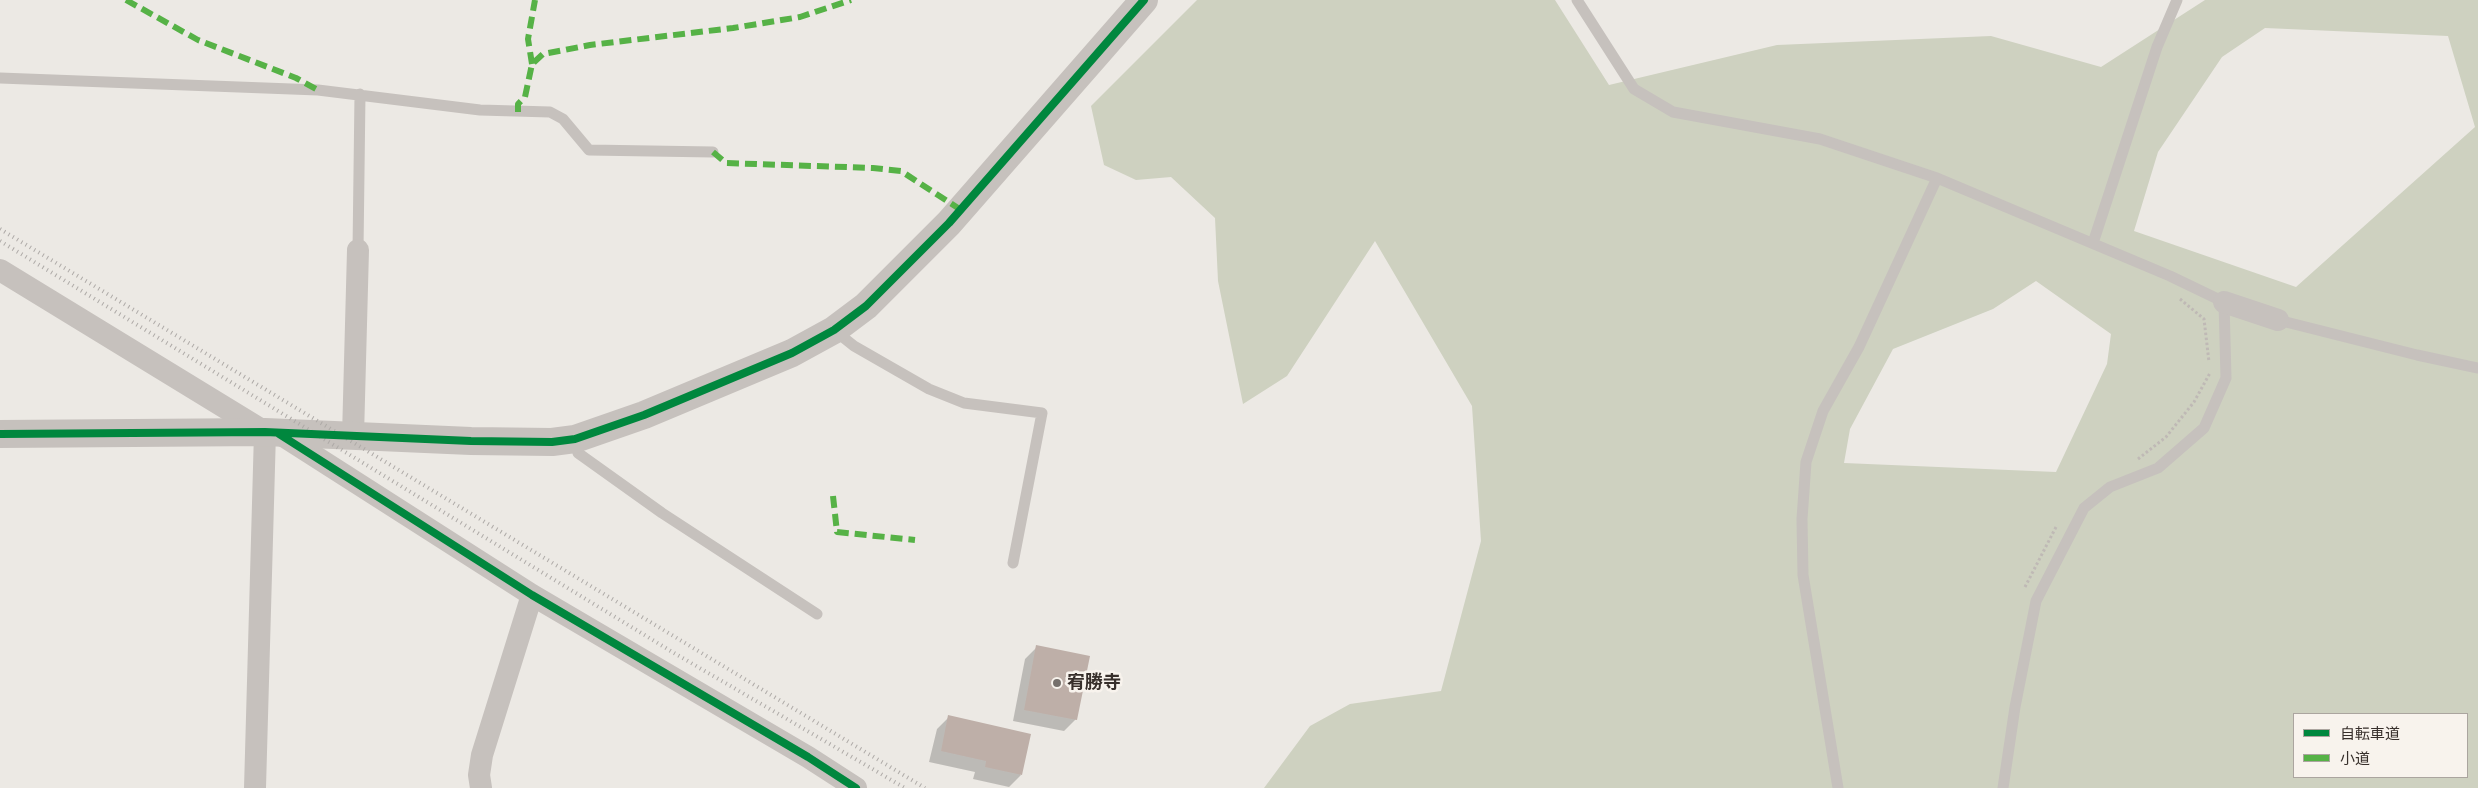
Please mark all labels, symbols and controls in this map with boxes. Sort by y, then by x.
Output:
place label: 宥勝寺 [1067,672,1121,694]
marker: 宥勝寺 [1051,677,1063,689]
legend [2293,713,2468,778]
text: 自転車道 [2340,725,2400,743]
text: 小道 [2340,750,2370,768]

